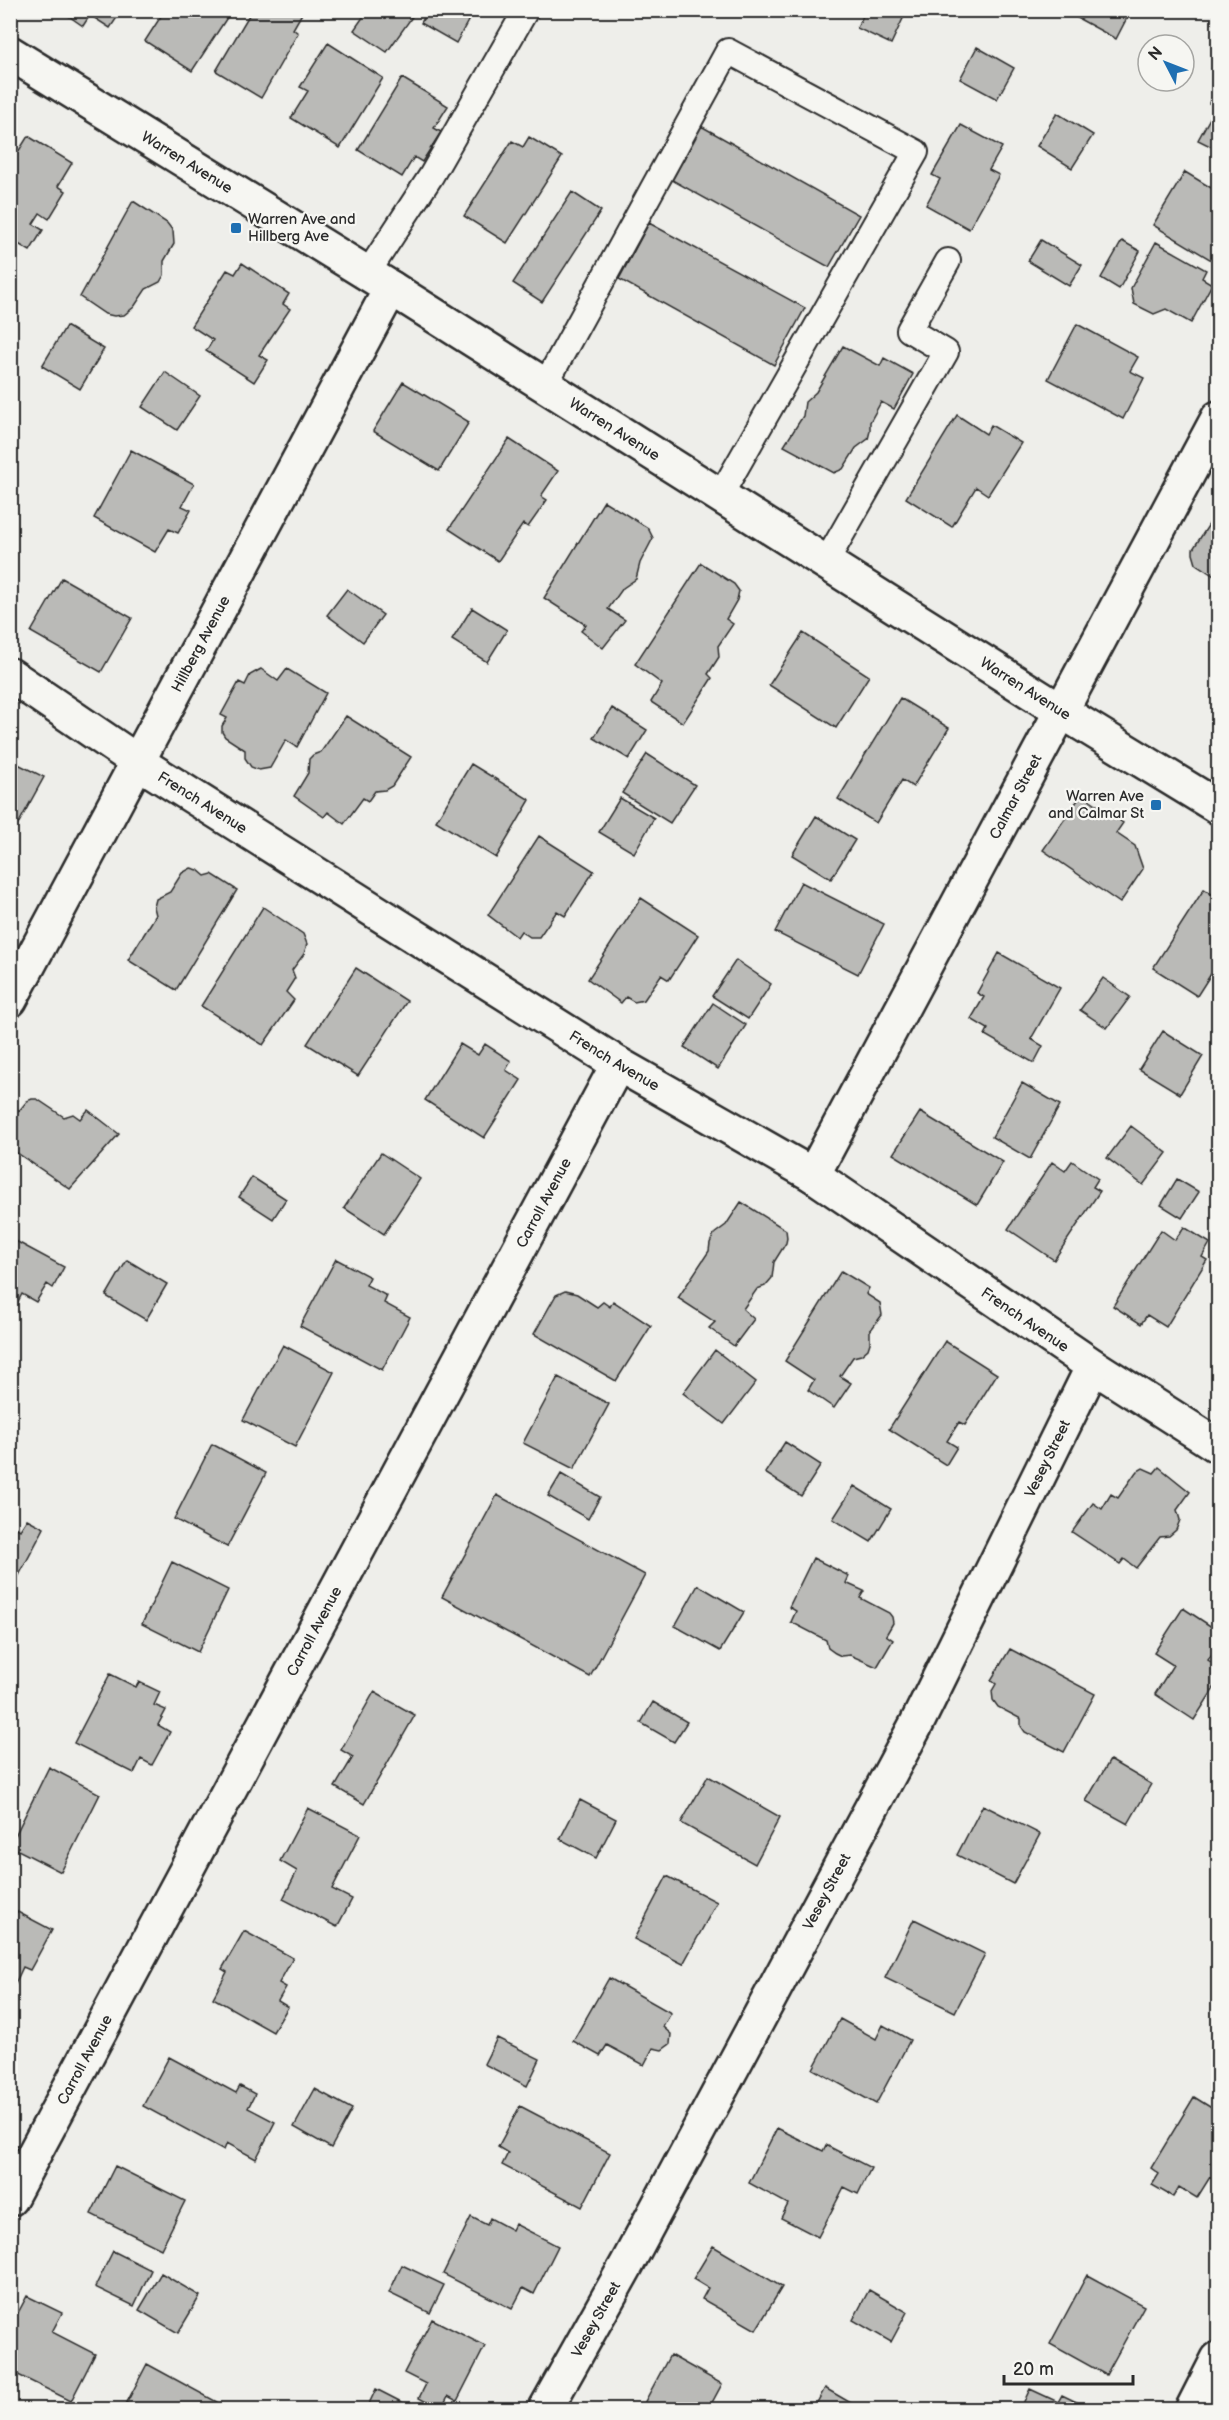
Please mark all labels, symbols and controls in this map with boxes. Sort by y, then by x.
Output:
north arrow [1136,33,1196,93]
text: N [1145,43,1167,65]
street label: Warren Avenue [138,127,236,198]
place label: Warren Ave and Hillberg Ave [248,210,356,246]
marker: Warren Ave and Hillberg Ave [229,221,243,235]
street label: Warren Avenue [565,394,663,465]
street label: Hillberg Avenue [167,592,235,696]
street label: Warren Avenue [976,653,1074,725]
street label: Calmar Street [985,751,1047,843]
street label: French Avenue [154,768,251,838]
place label: Warren Ave and Calmar St [1048,787,1144,823]
marker: Warren Ave and Calmar St [1149,798,1163,812]
street label: French Avenue [565,1027,663,1096]
street label: Carroll Avenue [512,1155,576,1251]
street label: French Avenue [977,1283,1072,1357]
street label: Vesey Street [1021,1417,1075,1501]
street label: Carroll Avenue [283,1583,346,1680]
street label: Vesey Street [799,1850,855,1933]
street label: Carroll Avenue [53,2012,117,2108]
street label: Vesey Street [568,2278,625,2361]
scale bar [1004,2348,1133,2386]
text: 20 m [1013,2359,1054,2380]

